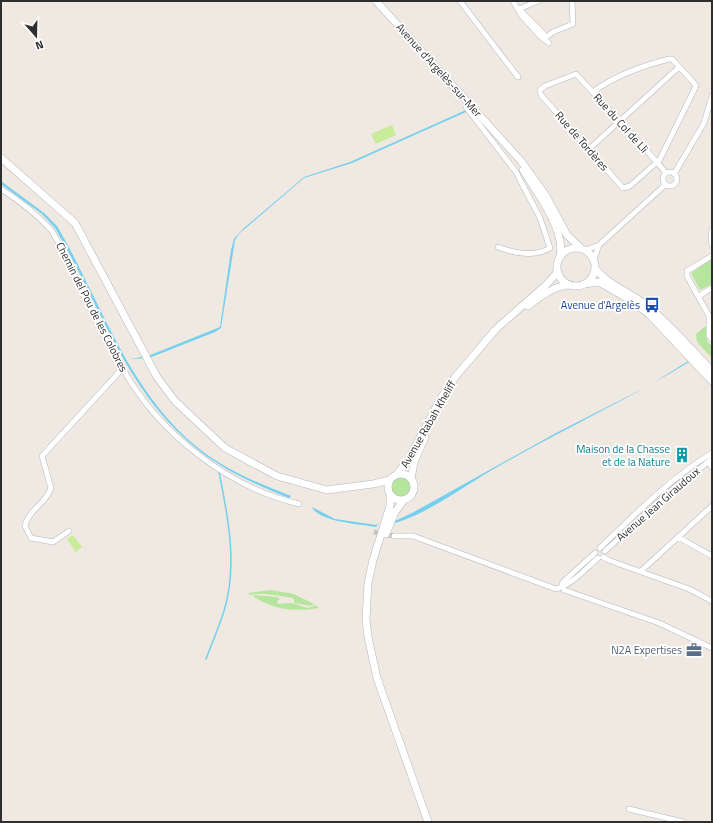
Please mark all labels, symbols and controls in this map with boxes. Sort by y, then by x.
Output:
north arrow [16,16,56,56]
street label: Avenue d'Argelès-sur-Mer [392,20,486,121]
text: N [33,37,46,54]
street label: Rue du Col de Lli [590,90,652,156]
street label: Rue de Tordères [552,108,612,174]
street label: Chemin del Pou de les Colobres [52,239,132,375]
bus stop icon: Avenue d'Argelès [643,296,661,314]
place label: Avenue d'Argelès [561,297,640,313]
street label: Avenue Rabah Kheliff [396,377,460,471]
place label: Maison de la Chasse et de la Nature [576,441,670,470]
building icon: Maison de la Chasse et de la Nature [673,446,691,464]
street label: Avenue Jean Giraudoux [613,463,703,545]
office icon: N2A Expertises [685,641,703,659]
place label: N2A Expertises [611,642,682,658]

